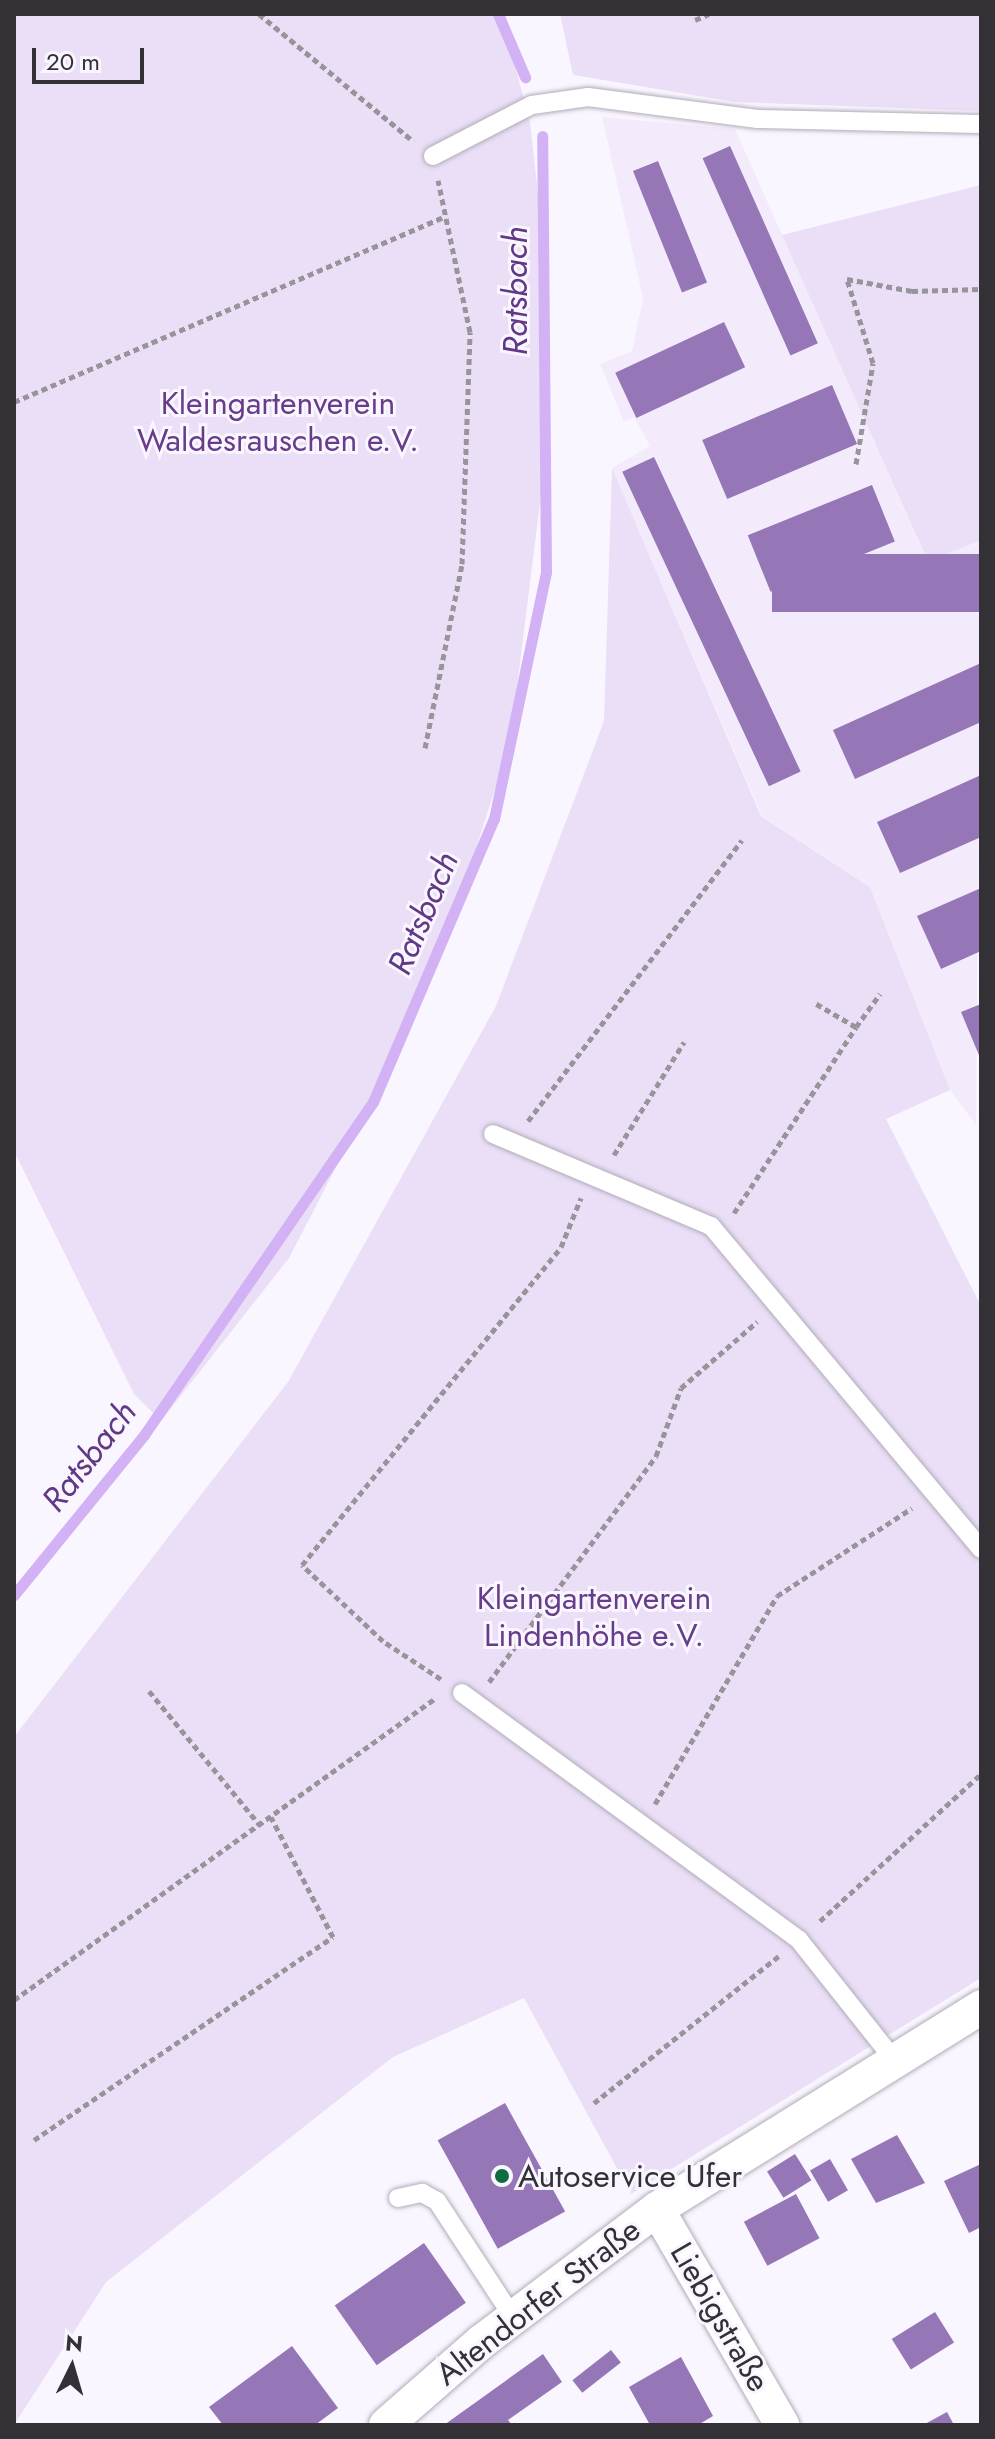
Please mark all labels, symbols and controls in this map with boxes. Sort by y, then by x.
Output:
scale bar [36,32,148,82]
text: 20 m [46,44,100,79]
water label: Ratsbach [496,226,536,356]
park label: Kleingartenverein Waldesrauschen e.V. [137,385,419,460]
water label: Ratsbach [379,846,467,980]
water label: Ratsbach [33,1393,145,1519]
park label: Kleingartenverein Lindenhöhe e.V. [477,1580,711,1655]
place label: Autoservice Ufer [518,2157,742,2195]
marker: Autoservice Ufer [493,2167,511,2185]
street label: Altendorfer Straße [428,2210,648,2394]
street label: Liebigstraße [662,2236,778,2398]
text: N [64,2326,84,2360]
north arrow [32,2327,112,2407]

